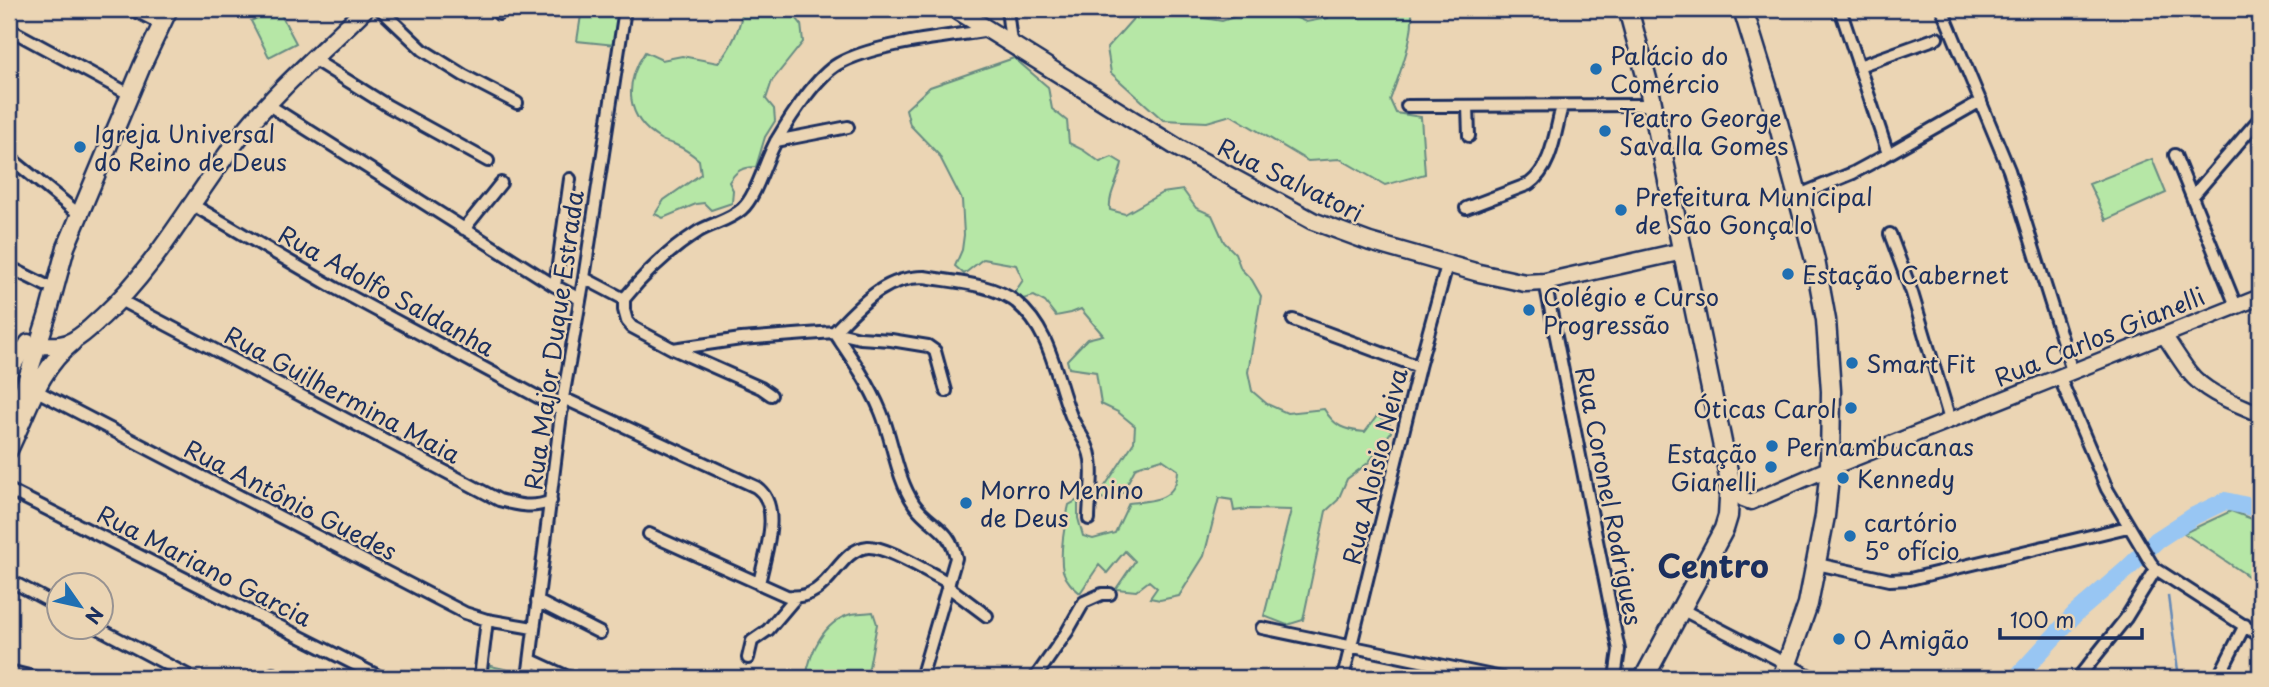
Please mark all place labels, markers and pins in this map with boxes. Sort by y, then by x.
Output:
place label: Palácio do Comércio [1610,37,1728,101]
marker: Palácio do Comércio [1588,61,1604,77]
place label: Teatro George Savalla Gomes [1619,99,1788,163]
place label: Igreja Universal do Reino de Deus [94,115,287,179]
marker: Teatro George Savalla Gomes [1597,123,1613,139]
marker: Igreja Universal do Reino de Deus [72,139,88,155]
place label: Prefeitura Municipal de São Gonçalo [1635,178,1873,242]
marker: Prefeitura Municipal de São Gonçalo [1613,202,1629,218]
place label: Estação Cabernet [1802,256,2009,292]
marker: Estação Cabernet [1780,266,1796,282]
place label: Colégio e Curso Progressão [1543,278,1719,342]
marker: Colégio e Curso Progressão [1521,302,1537,318]
place label: Smart Fit [1866,345,1976,381]
marker: Smart Fit [1844,355,1860,371]
place label: Óticas Carol [1693,390,1837,426]
marker: Óticas Carol [1843,400,1859,416]
place label: Pernambucanas [1786,428,1974,464]
place label: Estação Gianelli [1667,435,1757,499]
marker: Pernambucanas [1764,438,1780,454]
marker: Estação Gianelli [1763,459,1779,475]
place label: Kennedy [1857,460,1955,496]
marker: Kennedy [1835,470,1851,486]
place label: Morro Menino de Deus [980,471,1144,535]
marker: Morro Menino de Deus [958,495,974,511]
place label: cartório 5° ofício [1864,504,1959,568]
marker: cartório 5° ofício [1842,528,1858,544]
place label: O Amigão [1853,621,1969,657]
marker: O Amigão [1831,631,1847,647]

